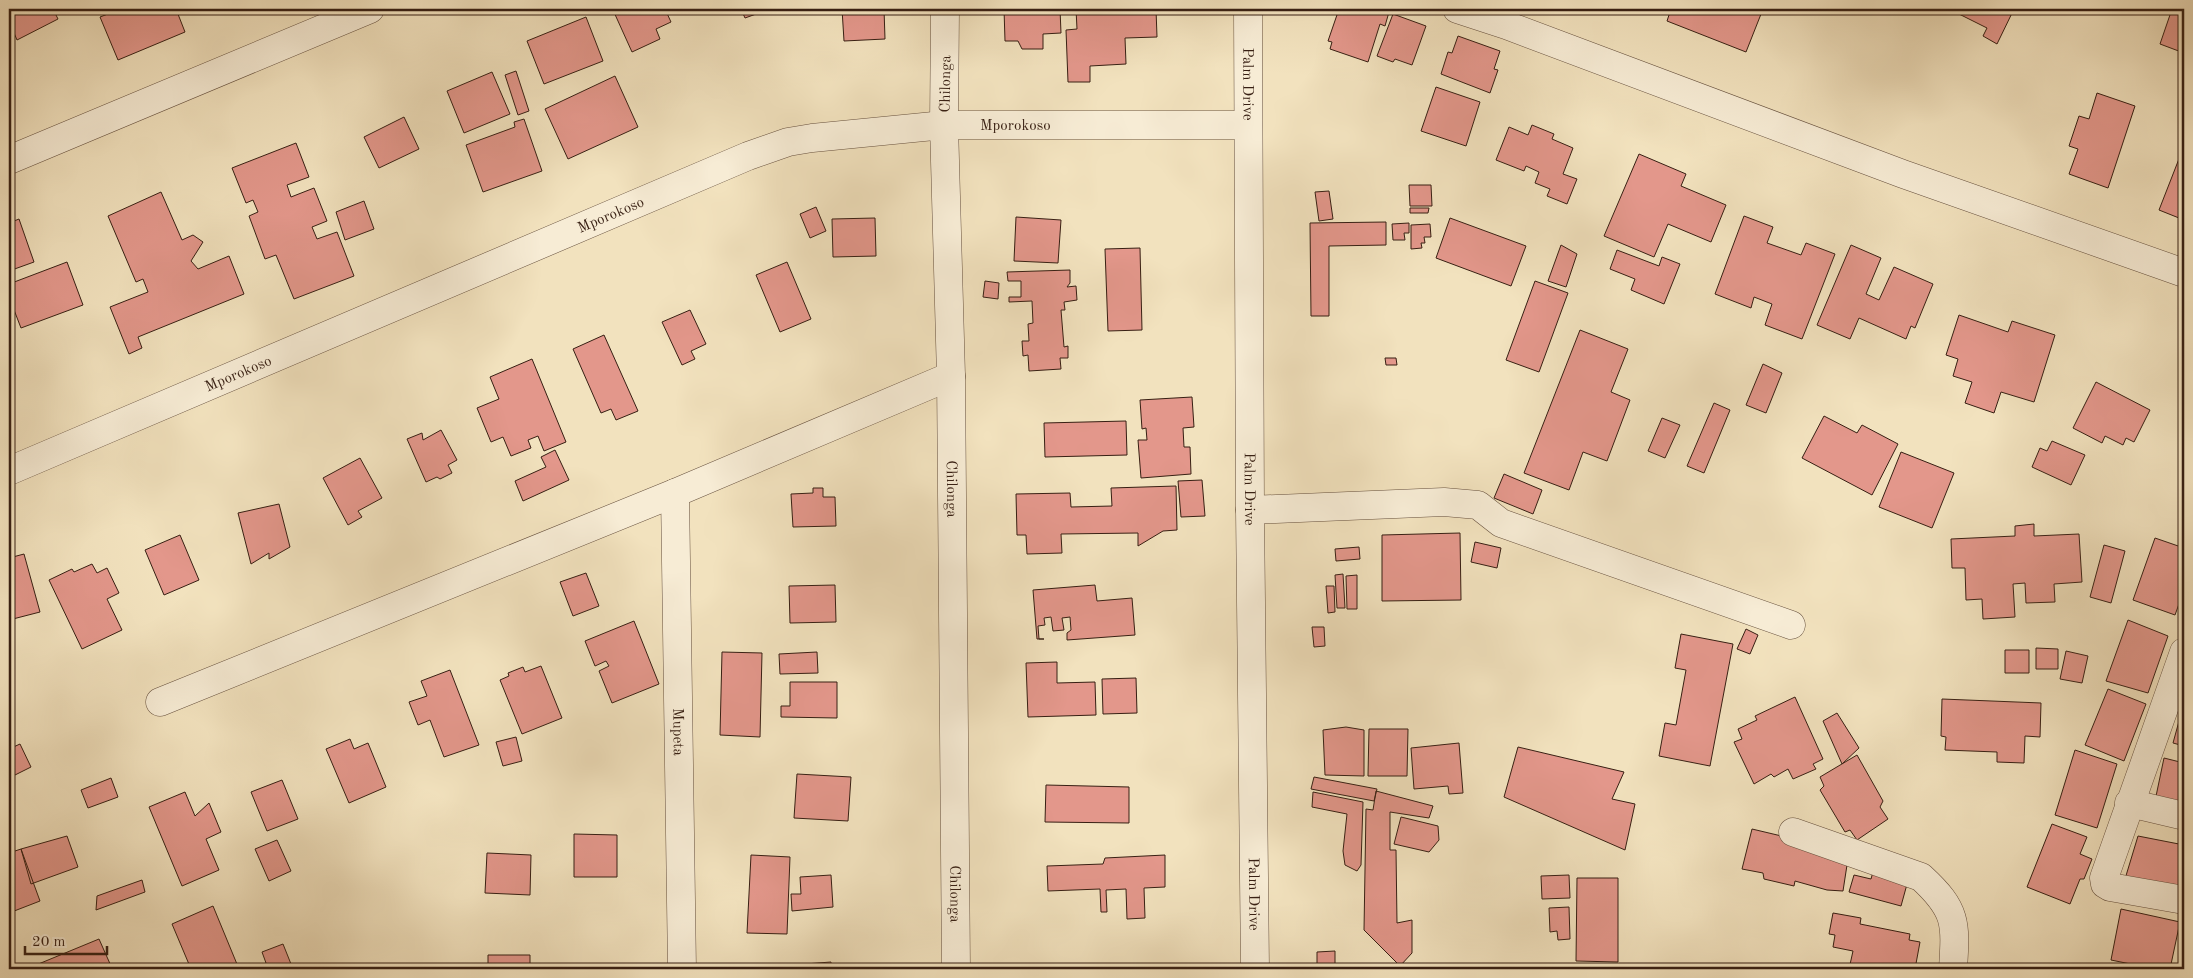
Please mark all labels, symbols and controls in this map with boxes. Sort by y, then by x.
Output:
street label: Palm Drive [1239,47,1254,121]
street label: Chilonga [939,55,955,113]
street label: Mporokoso [980,119,1051,134]
street label: Mporokoso [576,195,647,237]
street label: Mporokoso [203,354,274,395]
street label: Palm Drive [1241,452,1256,526]
street label: Chilonga [943,460,958,518]
street label: Mupeta [669,708,685,757]
street label: Palm Drive [1245,857,1261,931]
street label: Chilonga [946,865,962,923]
scale bar [25,923,108,955]
text: 20 m [32,935,66,950]

